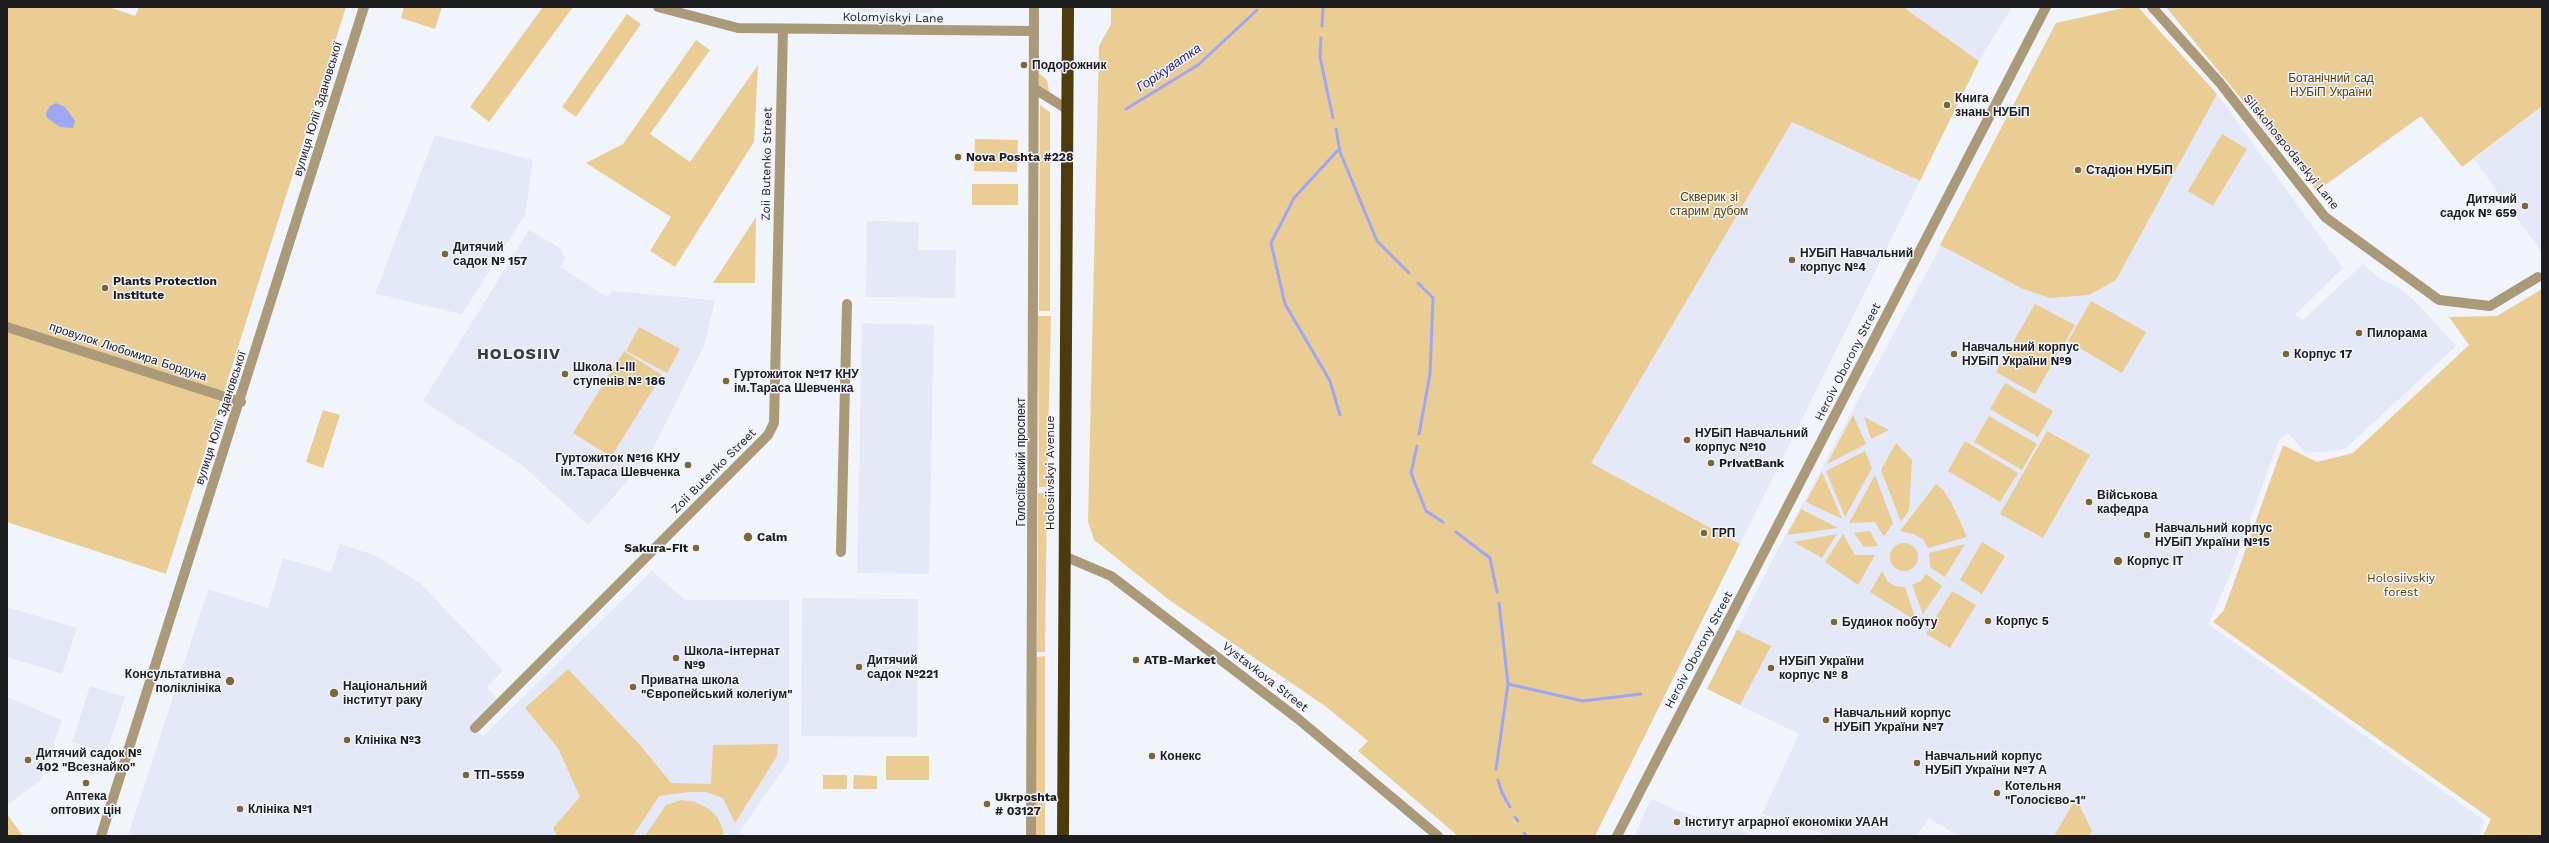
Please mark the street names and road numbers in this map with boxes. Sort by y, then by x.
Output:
street label: Kolomyiskyi Lane [842,10,944,26]
street label: вулиця Юлії Здановської [291,40,345,178]
street label: Silskohospodarskyi Lane [2240,91,2342,213]
street label: Zoii Butenko Street [759,107,775,221]
street label: Heroiv Oborony Street [1812,301,1884,423]
street label: провулок Любомира Бордуна [47,320,209,384]
street label: вулиця Юлії Здановської [193,349,249,487]
street label: Голосіївський проспект [1014,397,1028,527]
street label: Holosiivskyi Avenue [1043,416,1057,530]
street label: Zoii Butenko Street [669,426,759,516]
street label: Heroiv Oborony Street [1662,589,1736,711]
street label: Vystavkova Street [1219,639,1311,715]

